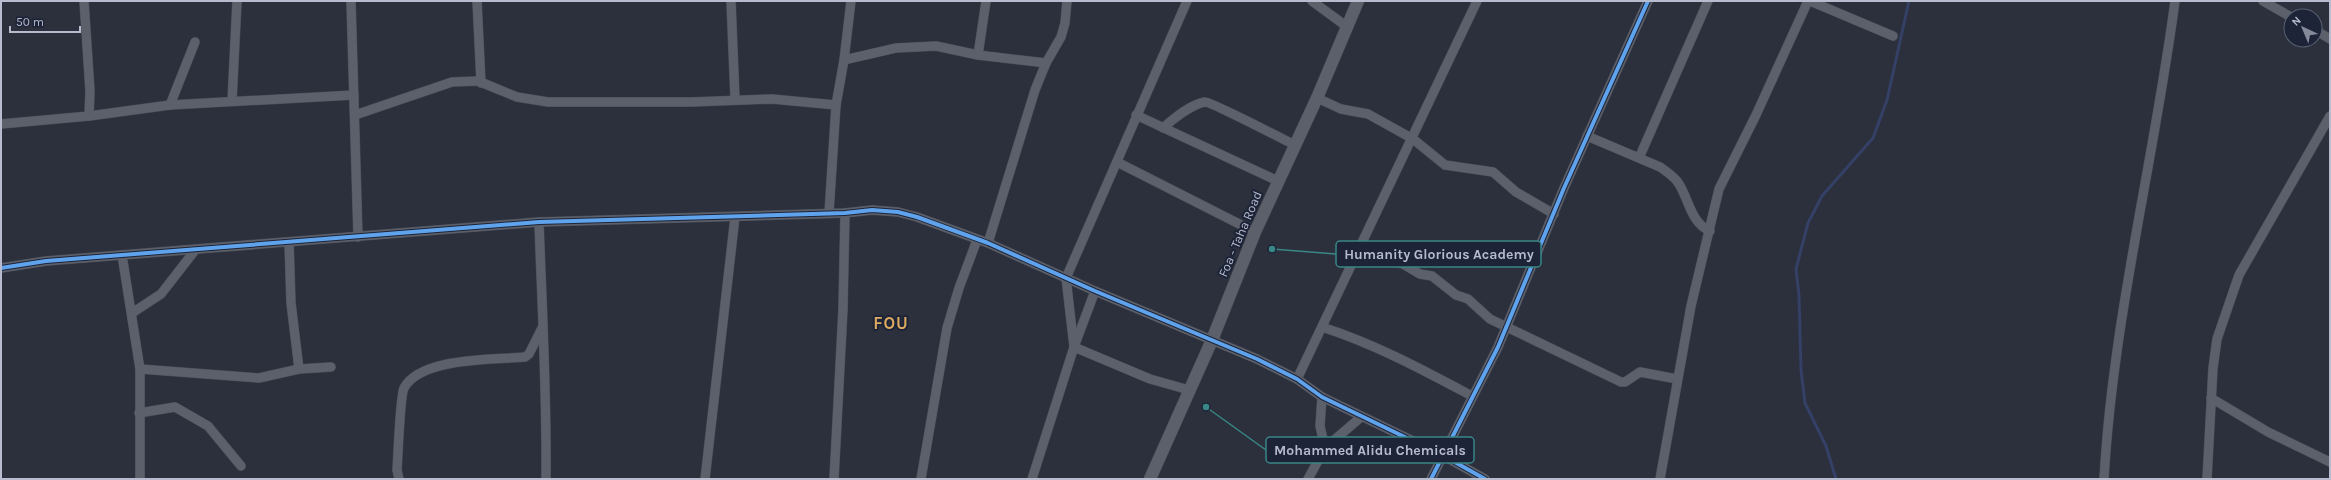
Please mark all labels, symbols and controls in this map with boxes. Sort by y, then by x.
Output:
scale bar [10,8,80,34]
north arrow [2283,8,2323,48]
text: N [2289,14,2304,29]
text: 50 m [16,15,44,29]
street label: Foa - Taha Road [1215,189,1265,279]
callout: Humanity Glorious Academy [1336,241,1541,267]
text: Humanity Glorious Academy [1344,246,1534,263]
district label: FOU [873,313,909,333]
callout: Mohammed Alidu Chemicals [1266,437,1474,463]
text: Mohammed Alidu Chemicals [1274,442,1466,459]

